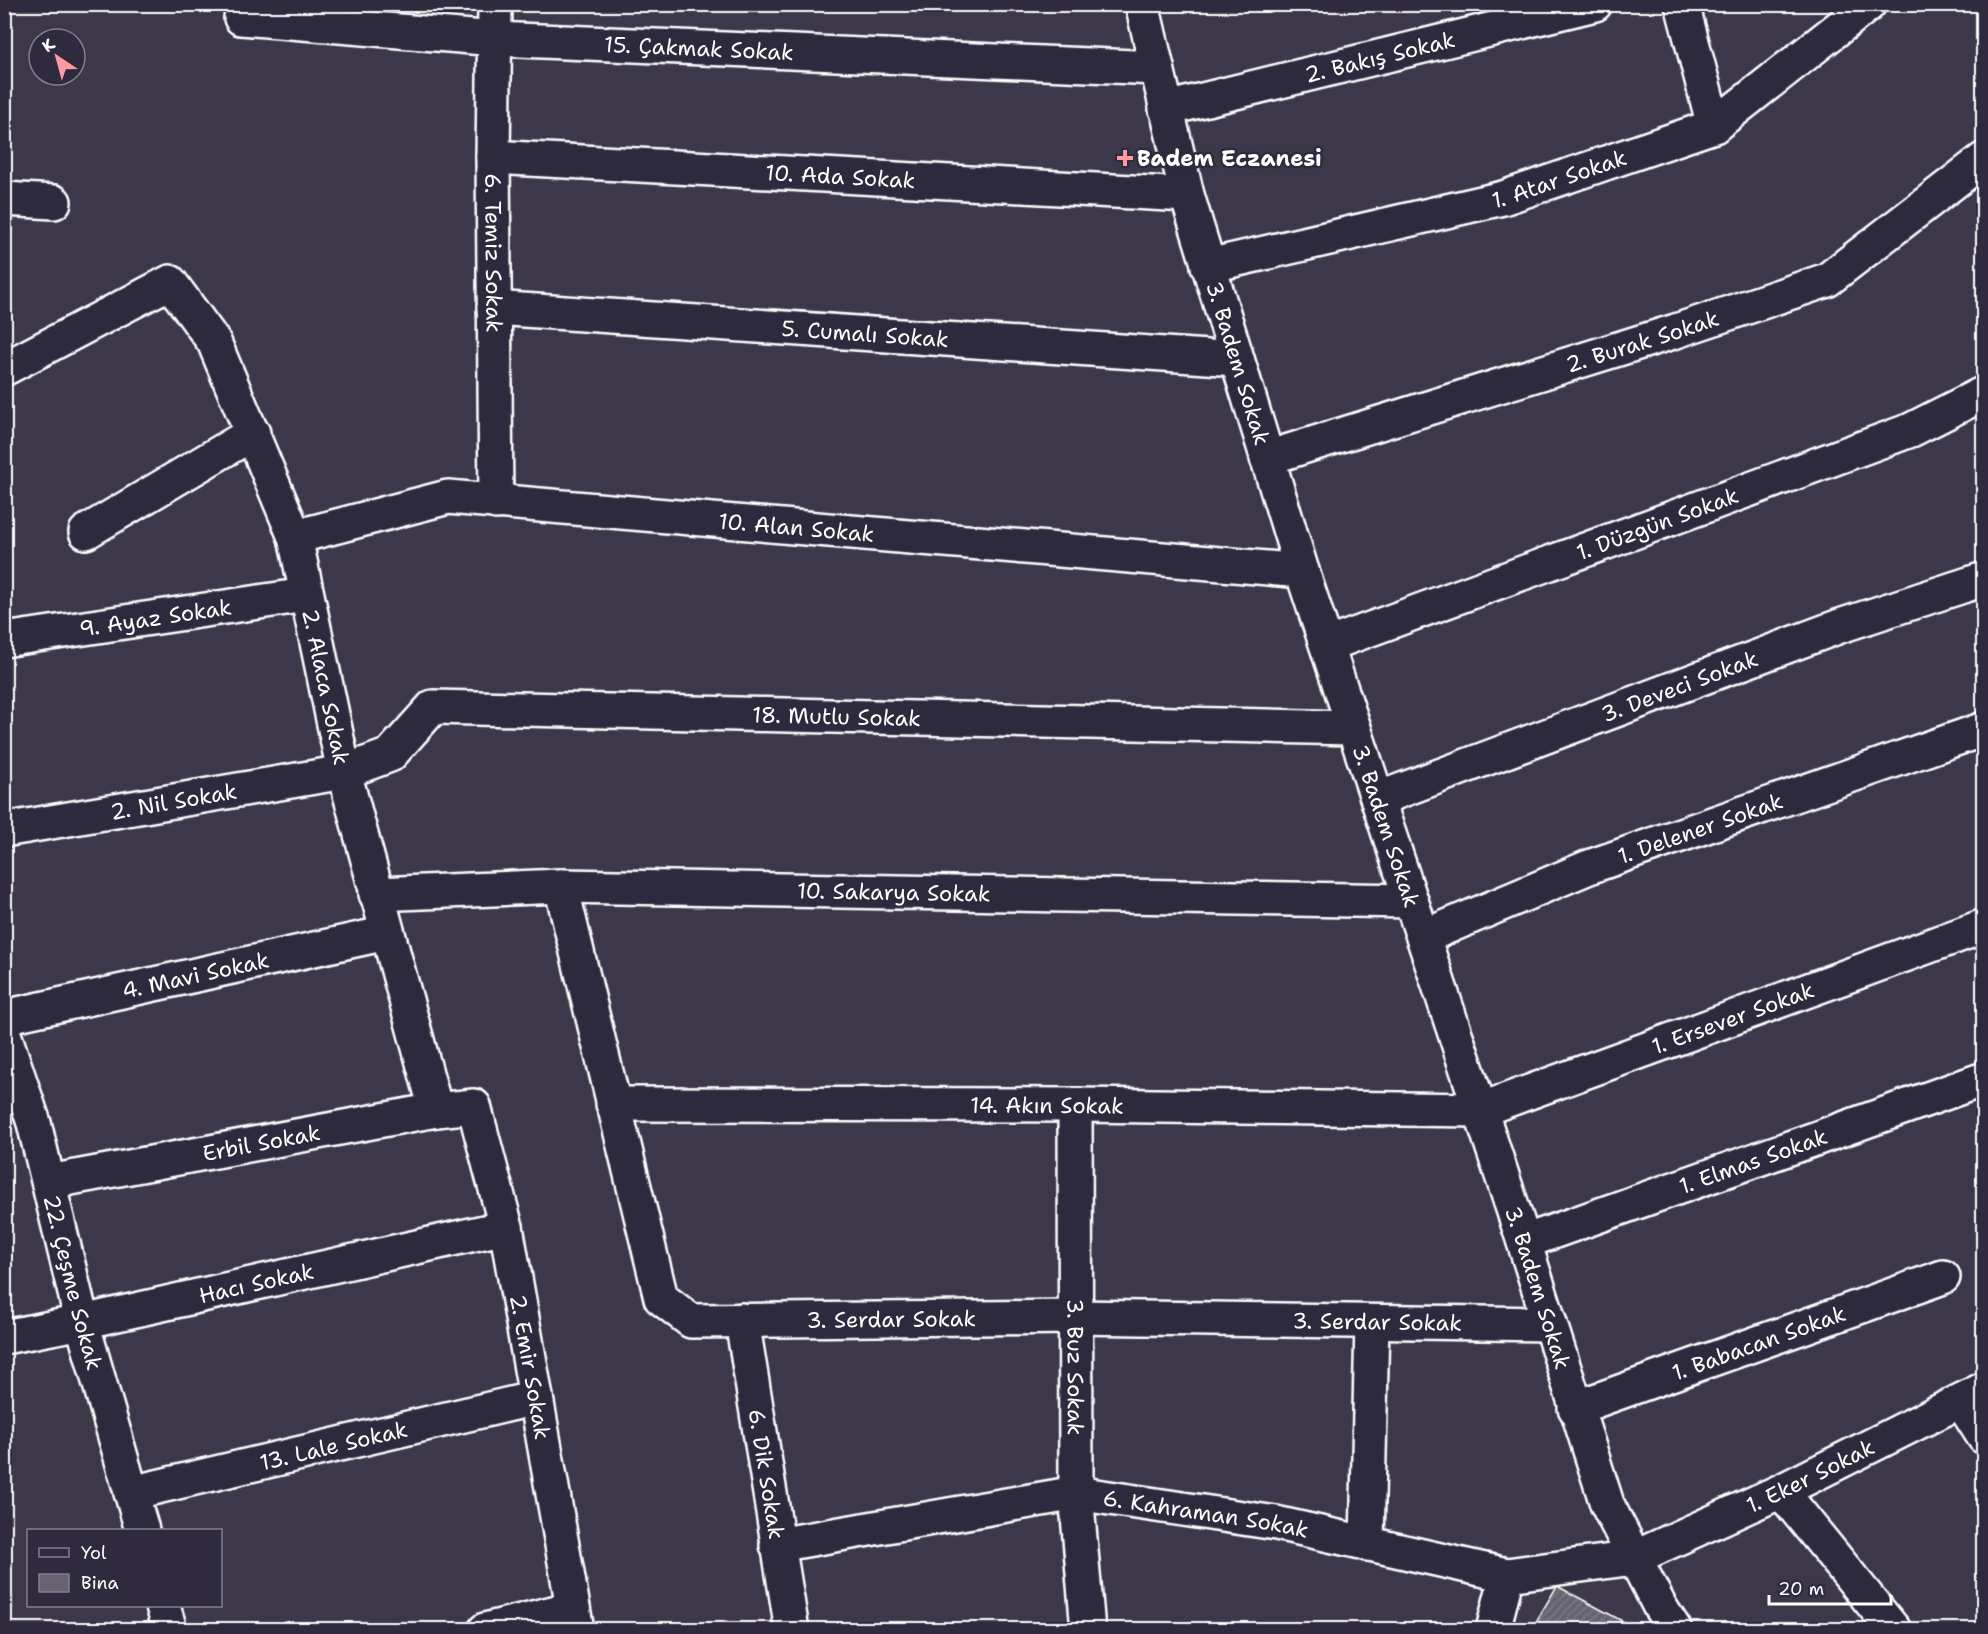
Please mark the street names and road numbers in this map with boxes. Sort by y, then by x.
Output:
street label: 2. Bakış Sokak [1302,24,1458,89]
street label: 15. Çakmak Sokak [604,29,794,67]
street label: 1. Atar Sokak [1489,142,1630,215]
street label: 10. Ada Sokak [765,157,916,195]
street label: 6. Temiz Sokak [479,173,509,333]
street label: 3. Badem Sokak [1200,278,1277,448]
street label: 2. Burak Sokak [1562,303,1723,379]
street label: 5. Cumalı Sokak [781,313,950,354]
street label: 1. Düzgün Sokak [1572,480,1742,566]
street label: 10. Alan Sokak [718,506,876,548]
street label: 9. Ayaz Sokak [77,592,234,643]
street label: 2. Alaca Sokak [296,606,357,768]
street label: 3. Deveci Sokak [1597,644,1762,729]
street label: 18. Mutlu Sokak [752,700,921,733]
street label: 3. Badem Sokak [1346,741,1427,911]
street label: 2. Nil Sokak [108,776,239,826]
street label: 1. Delener Sokak [1614,786,1787,870]
street label: 10. Sakarya Sokak [797,876,991,908]
street label: 4. Mavi Sokak [119,945,272,1005]
street label: 1. Ersever Sokak [1647,975,1818,1061]
street label: 14. Akın Sokak [970,1090,1124,1120]
street label: Erbil Sokak [200,1117,323,1168]
street label: 1. Elmas Sokak [1675,1121,1831,1200]
street label: 22. Çeşme Sokak [37,1192,110,1373]
street label: 3. Badem Sokak [1499,1202,1578,1373]
street label: Hacı Sokak [196,1256,317,1310]
street label: 2. Emir Sokak [504,1292,558,1442]
street label: 1. Babacan Sokak [1668,1298,1850,1387]
street label: 3. Buz Sokak [1061,1299,1090,1435]
street label: 3. Serdar Sokak [806,1304,976,1334]
street label: 3. Serdar Sokak [1292,1306,1462,1337]
street label: 6. Dik Sokak [742,1407,792,1541]
street label: 13. Lale Sokak [257,1414,410,1477]
street label: 1. Eker Sokak [1741,1432,1879,1520]
street label: 6. Kahraman Sokak [1101,1483,1312,1544]

